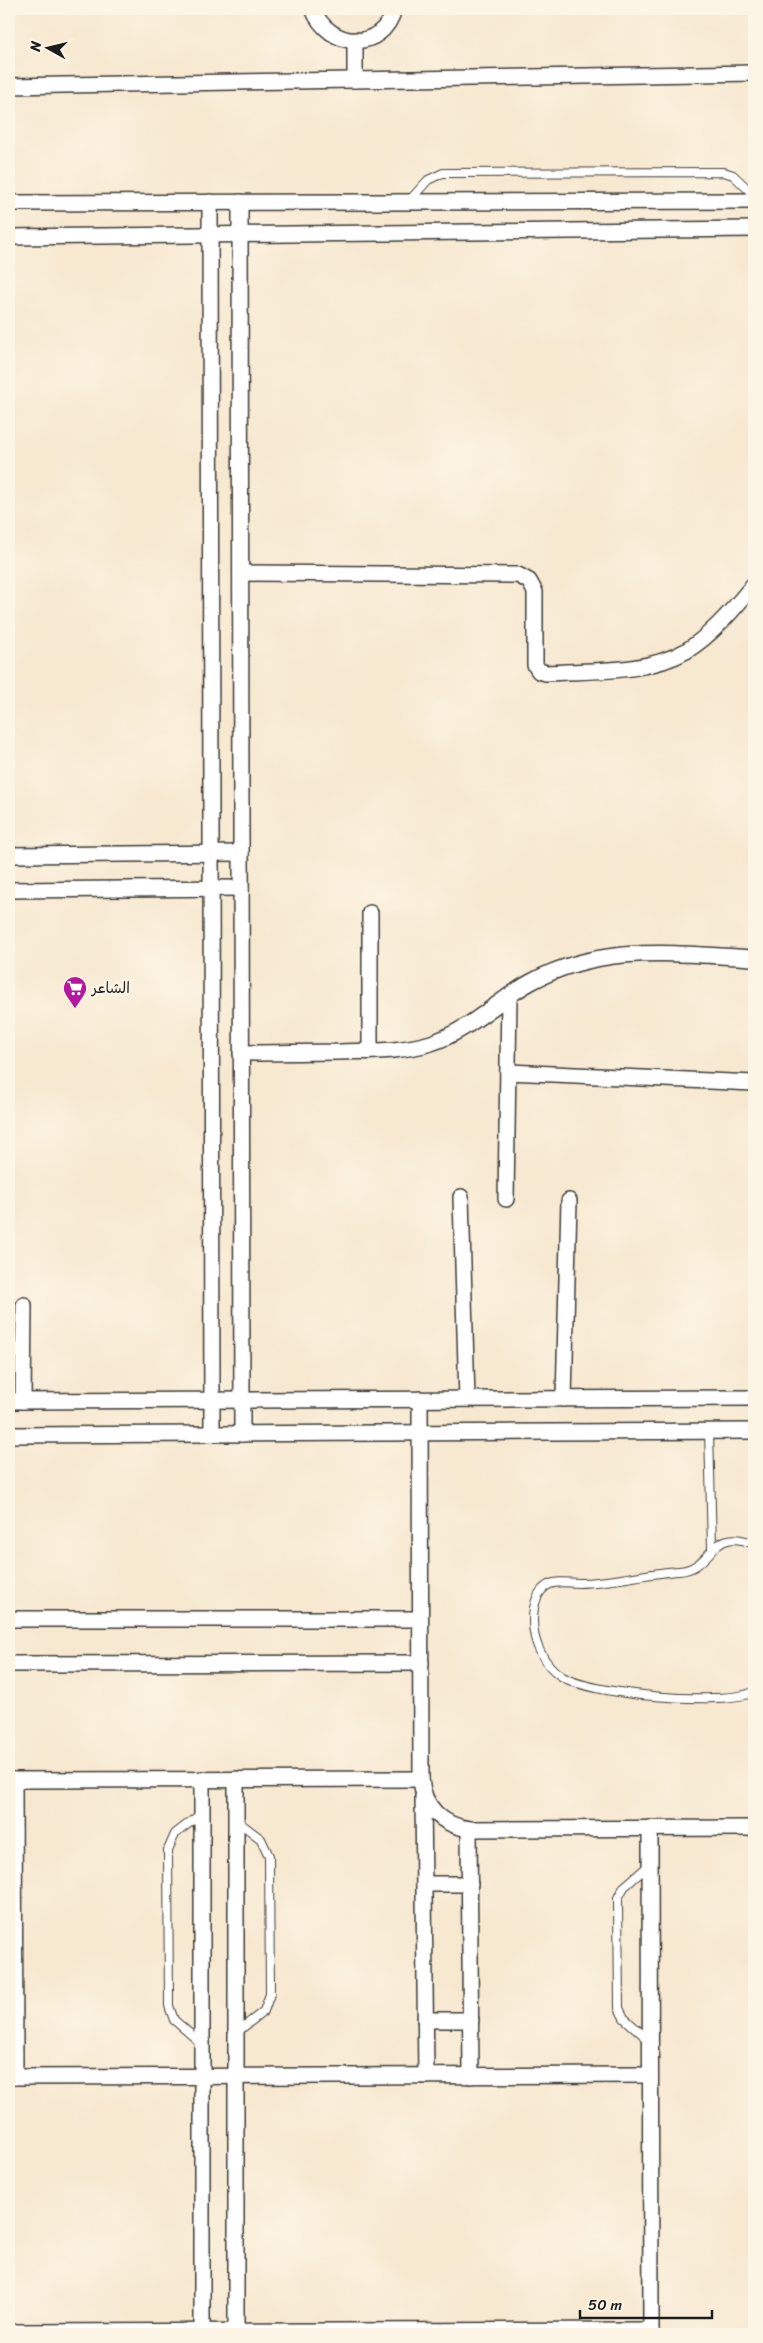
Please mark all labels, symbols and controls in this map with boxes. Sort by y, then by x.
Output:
north arrow [22,22,72,72]
text: N [22,39,49,54]
supermarket icon: الشاعر [62,975,88,1009]
place label: الشاعر [90,975,130,1001]
scale bar [580,2288,713,2320]
text: 50 m [588,2292,623,2318]

